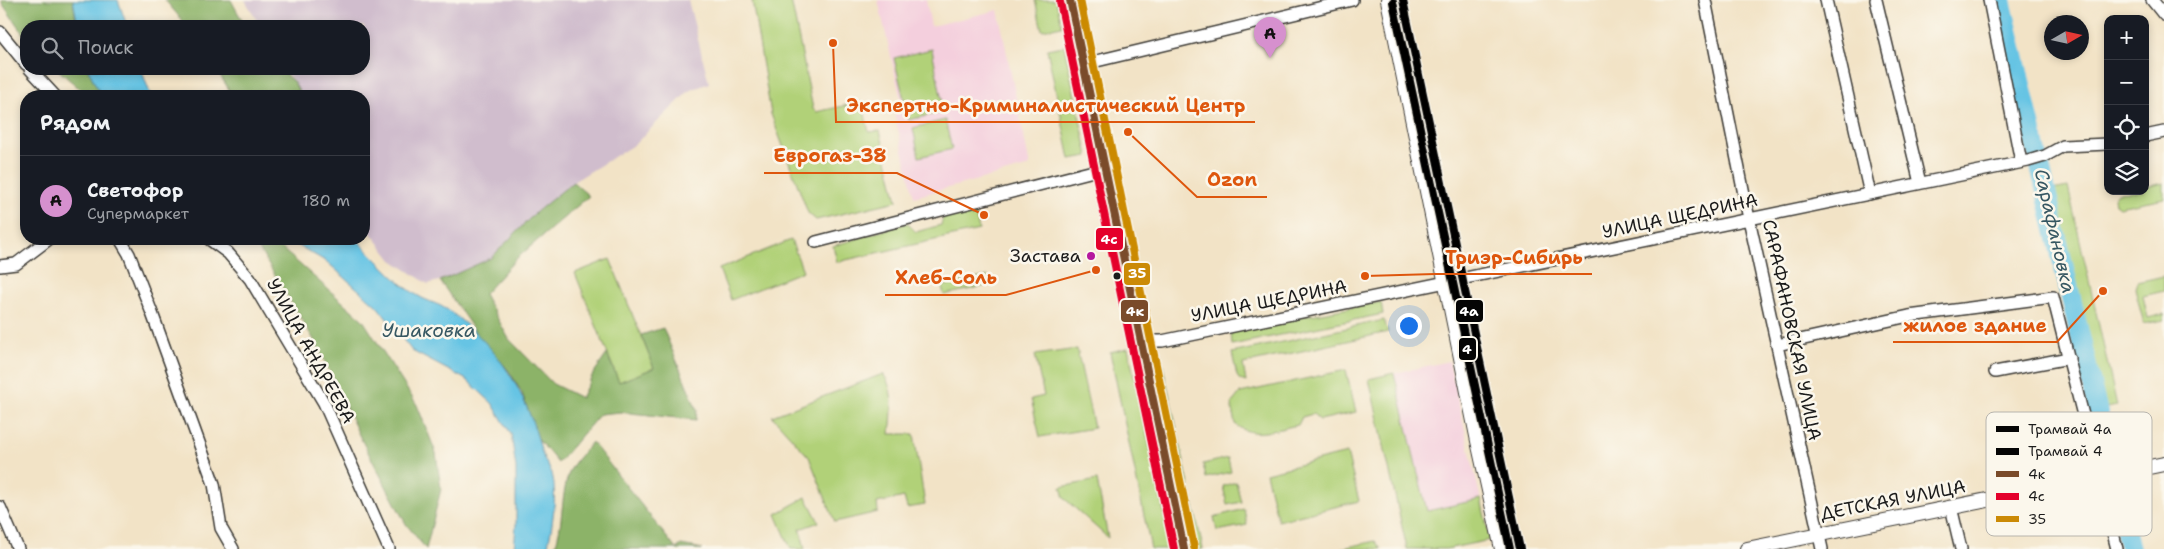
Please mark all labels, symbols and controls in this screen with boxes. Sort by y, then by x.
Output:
north arrow [2044,15,2089,60]
map controls [2104,15,2149,195]
button: + [2104,15,2149,60]
pin: A [1254,17,1286,58]
search box [20,20,370,75]
icon: search [38,34,66,62]
text: Поиск [78,35,133,60]
button: − [2104,60,2149,105]
callout: Экспертно-Криминалистический Центр [836,88,1255,122]
text: Экспертно-Криминалистический Центр [847,93,1245,118]
button: locate [2104,105,2149,150]
text: Рядом [40,109,110,137]
callout: Еврогаз-38 [764,139,897,173]
text: Еврогаз-38 [773,143,887,168]
button: layers [2104,150,2149,195]
callout: Ozon [1197,163,1267,197]
water label: Сарафановка [2029,166,2081,296]
text: Ozon [1207,167,1257,192]
text: Светофор [87,178,183,203]
street label: УЛИЦА ЩЕДРИНА [1600,188,1760,244]
text: A [50,190,62,211]
text: 180 m [302,190,350,211]
text: Супермаркет [87,203,189,224]
street label: САРАФАНОВСКАЯ УЛИЦА [1757,217,1827,443]
line badge: 4с [1095,227,1124,251]
text: 4с [1100,230,1118,248]
callout: Триэр-Сибирь [1435,240,1592,274]
place label: Застава [1010,244,1081,268]
text: Триэр-Сибирь [1445,245,1583,270]
marker: Застава [1085,250,1097,262]
callout: Хлеб-Соль [885,261,1006,295]
line badge: 35 [1123,262,1151,286]
text: 35 [1128,264,1146,282]
text: Хлеб-Соль [895,265,997,290]
unlabelled marker [1112,271,1122,281]
street label: УЛИЦА АНДРЕЕВА [261,274,361,428]
street label: УЛИЦА ЩЕДРИНА [1189,274,1349,328]
line badge: 4к [1120,299,1149,323]
line badge: 4a [1455,299,1484,323]
text: 4к [1126,302,1145,320]
text: 4a [1459,302,1479,320]
callout: жилое здание [1893,308,2057,342]
your location [1396,313,1422,339]
text: жилое здание [1903,313,2047,338]
water label: Ушаковка [382,318,476,343]
line badge: 4 [1458,337,1477,361]
text: 4 [1462,340,1472,358]
legend [1986,412,2152,536]
text: Трамвай 4a [2028,420,2112,438]
text: Трамвай 4 [2028,442,2103,460]
text: 4к [2028,465,2046,483]
street label: ДЕТСКАЯ УЛИЦА [1818,474,1968,526]
text: 4с [2028,487,2045,505]
text: 35 [2028,510,2046,528]

